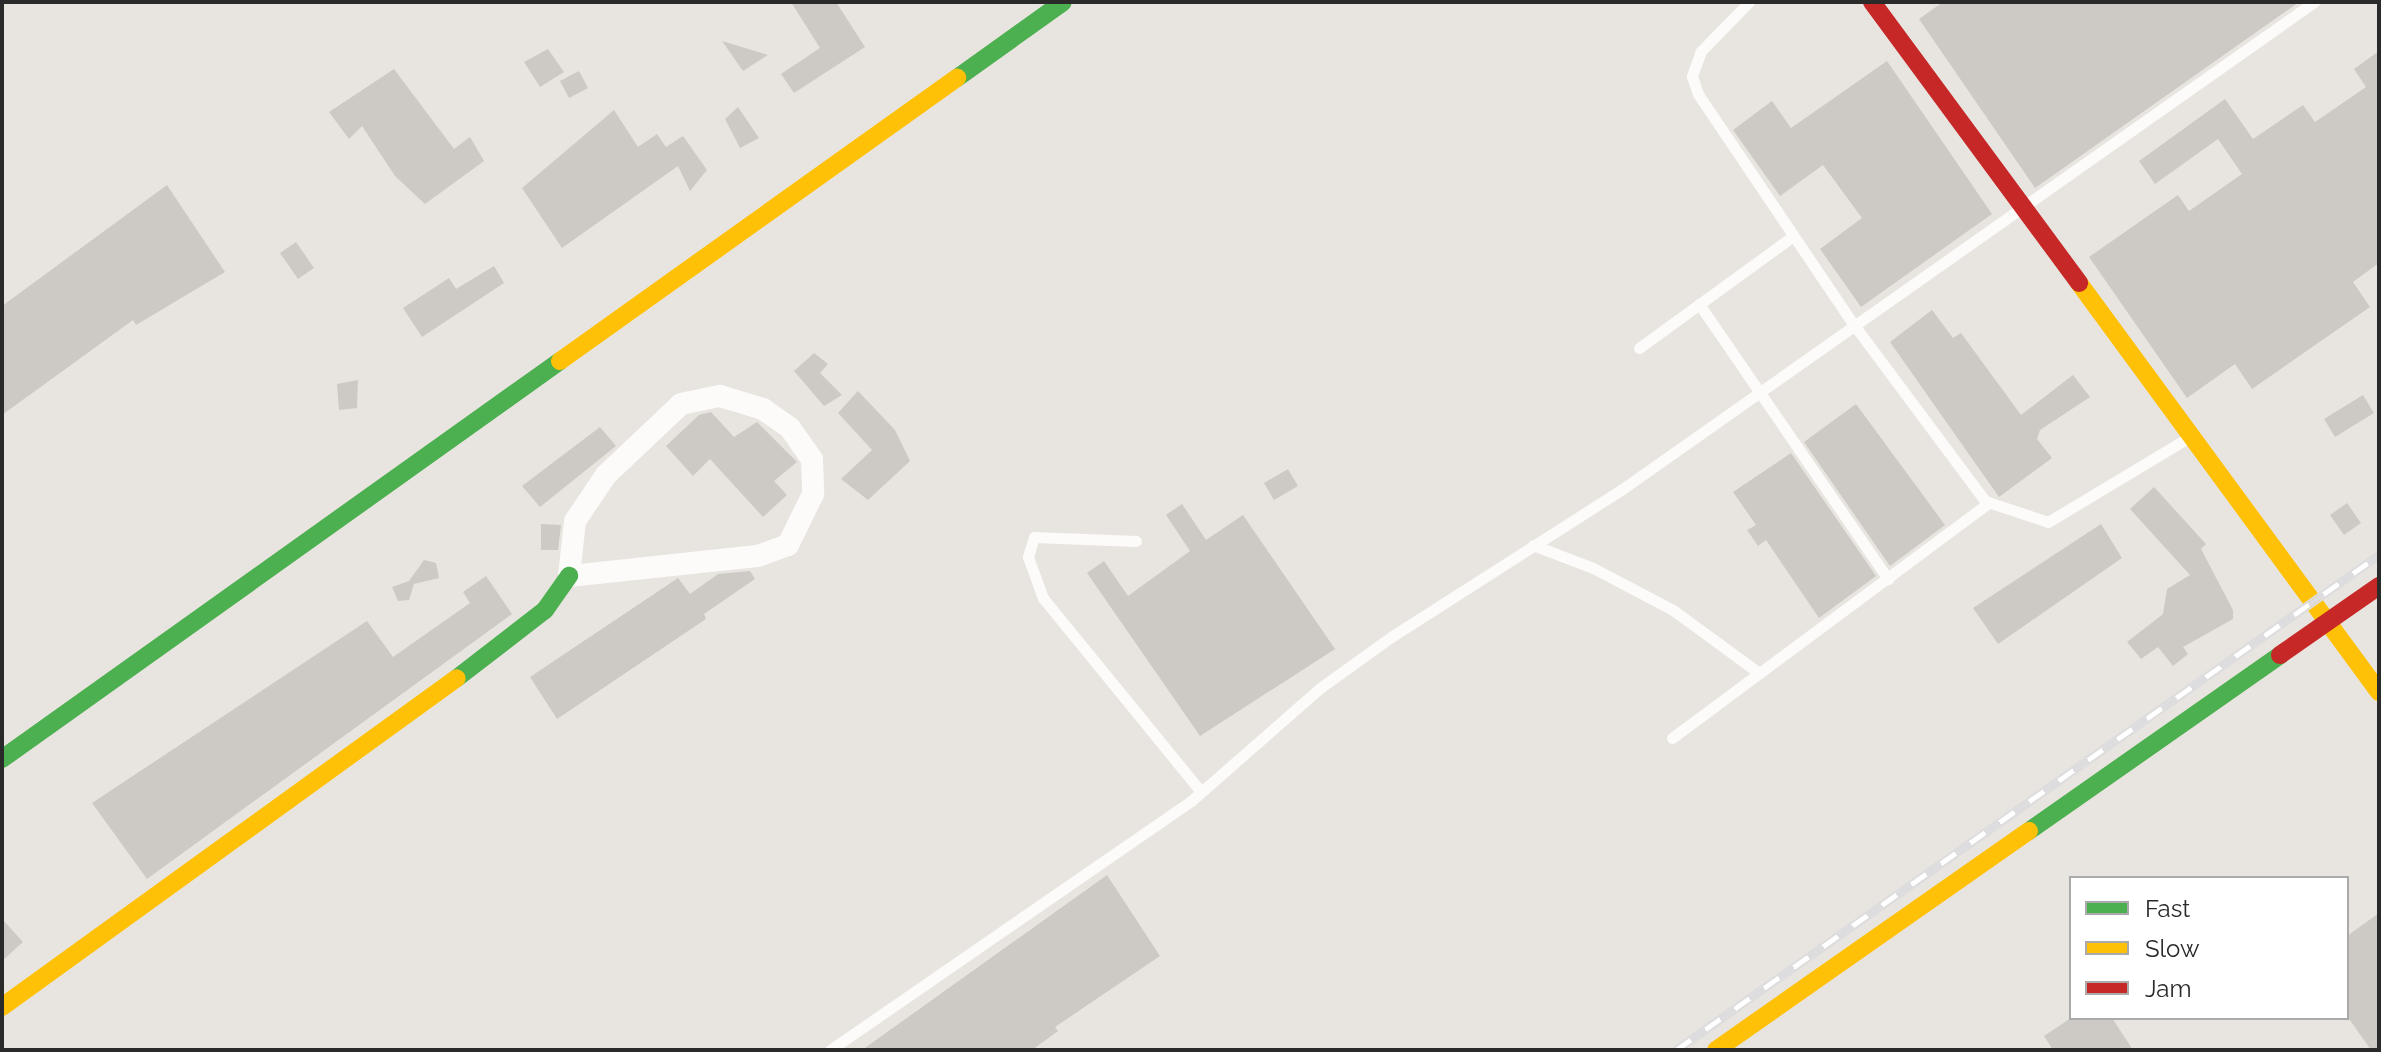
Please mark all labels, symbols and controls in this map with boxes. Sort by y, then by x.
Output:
legend [2069,876,2349,1020]
text: Fast [2145,894,2190,923]
text: Slow [2145,934,2199,963]
text: Jam [2145,974,2191,1003]

